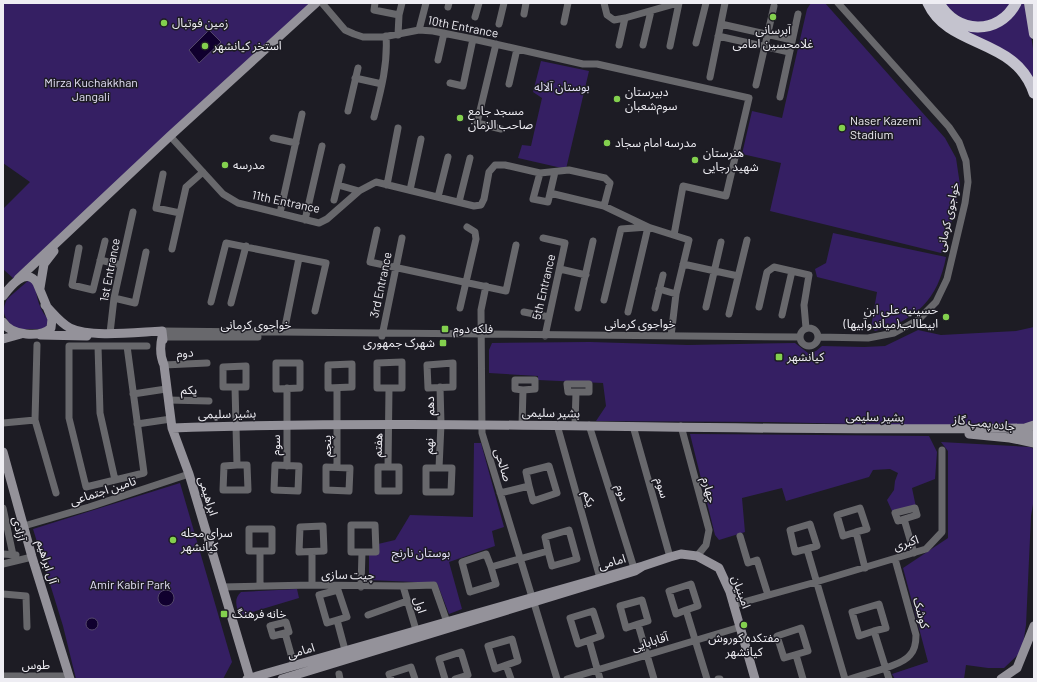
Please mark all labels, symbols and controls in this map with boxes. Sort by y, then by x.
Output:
street label: 10th Entrance [427,12,500,40]
marker: آبرسانی غلامحسین امامی [768,12,778,22]
place label: زمین فوتبال [172,15,228,30]
marker: زمین فوتبال [159,18,169,28]
place label: آبرسانی غلامحسین امامی [733,22,813,51]
place label: استخر کیانشهر [212,38,282,53]
marker: استخر کیانشهر [200,41,210,51]
park label: Mirza Kuchakkhan Jangali [44,75,138,103]
park label: بوستان آلاله [534,79,590,94]
place label: دبیرستان سوم‌شعبان [625,84,677,115]
marker: دبیرستان سوم‌شعبان [612,94,622,104]
place label: مسجد جامع صاحب الزمان [468,103,533,132]
marker: مسجد جامع صاحب الزمان [455,113,465,123]
place label: Naser Kazemi Stadium [850,113,921,141]
marker: Naser Kazemi Stadium [837,123,847,133]
place label: مدرسه امام سجاد [615,135,697,152]
marker: مدرسه امام سجاد [602,138,612,148]
place label: هنرستان شهید رجایی [703,145,759,174]
marker: هنرستان شهید رجایی [690,155,700,165]
place label: مدرسه [233,157,265,172]
marker: مدرسه [220,160,230,170]
street label: خواجوی کرمانی [933,181,962,253]
street label: 11th Entrance [251,187,322,215]
street label: 1st Entrance [96,237,122,303]
street label: 3rd Entrance [366,251,394,319]
street label: 5th Entrance [529,253,557,321]
place label: حسینیه علی ابن ابیطالب(میاندوآبیها) [843,302,938,331]
marker: حسینیه علی ابن ابیطالب(میاندوآبیها) [941,312,951,322]
street label: خواجوی کرمانی [605,316,675,331]
street label: خواجوی کرمانی [221,317,291,332]
place label: فلکه دوم [453,321,493,338]
marker: فلکه دوم [440,324,450,334]
place label: شهرک جمهوری [363,335,435,350]
marker: شهرک جمهوری [438,338,448,348]
street label: دوم [176,345,194,362]
place label: کیانشهر [786,349,825,364]
marker: کیانشهر [774,352,784,362]
street label: یکم [180,382,198,399]
street label: دهم [422,396,439,416]
street label: بشیر سلیمی [522,404,580,421]
street label: بشیر سلیمی [198,405,256,422]
street label: بشیر سلیمی [846,408,904,425]
street label: جاده پمپ گاز [951,411,1016,435]
street label: هفتم [370,433,387,457]
street label: سوم [268,435,285,455]
street label: پنجم [319,435,336,457]
street label: نهم [421,438,438,454]
street label: صالحی [491,446,516,483]
street label: تامین اجتماعی [68,473,138,508]
street label: ابراهیمی [195,474,222,518]
street label: چهارم [697,475,720,505]
street label: سوم [650,476,673,501]
street label: دوم [611,483,632,504]
street label: یکم [578,489,599,509]
street label: آزادی [10,515,29,543]
place label: سرای محله کیانشهر [180,525,233,554]
street label: اکبری [891,531,921,554]
marker: سرای محله کیانشهر [168,535,178,545]
street label: آل ابراهیم [32,538,61,587]
park label: بوستان نارنج [392,545,450,562]
street label: امامی [596,550,627,573]
street label: چیت سازی [321,567,375,584]
street label: امینیان [729,573,754,610]
park label: Amir Kabir Park [90,577,170,591]
street label: اول [411,595,430,615]
street label: کوشک [910,596,933,631]
place label: خانه فرهنگ [232,606,286,621]
marker: خانه فرهنگ [219,609,229,619]
marker: مفتکده کوروش کیانشهر [739,620,749,630]
street label: آقابابایی [630,629,670,654]
place label: مفتکده کوروش کیانشهر [708,630,780,659]
street label: امامی [285,639,316,662]
street label: طوس [22,657,50,672]

